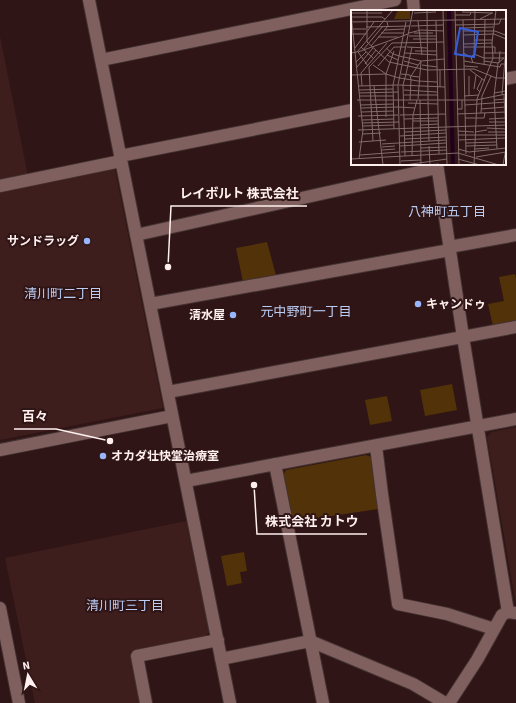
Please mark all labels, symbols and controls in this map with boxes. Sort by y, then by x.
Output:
inset map [351,10,506,165]
callout: レイボルト 株式会社 [171,181,307,206]
text: レイボルト 株式会社 [179,185,299,203]
district label: 八神町五丁目 [408,203,486,221]
place label: サンドラッグ [7,233,79,250]
marker: サンドラッグ [82,236,92,246]
district label: 清川町二丁目 [24,285,102,303]
place label: キャンドゥ [426,296,486,313]
marker: キャンドゥ [413,299,423,309]
district label: 元中野町一丁目 [260,303,352,321]
place label: 清水屋 [189,307,225,324]
marker: 清水屋 [228,310,238,320]
callout: 百々 [14,404,56,429]
text: 百々 [22,408,48,426]
place label: オカダ壮快堂治療室 [111,448,219,465]
marker: オカダ壮快堂治療室 [98,451,108,461]
callout: 株式会社 カトウ [257,509,367,534]
text: 株式会社 カトウ [265,513,359,531]
district label: 清川町三丁目 [86,597,164,615]
north arrow [8,655,48,695]
text: N [21,658,31,674]

